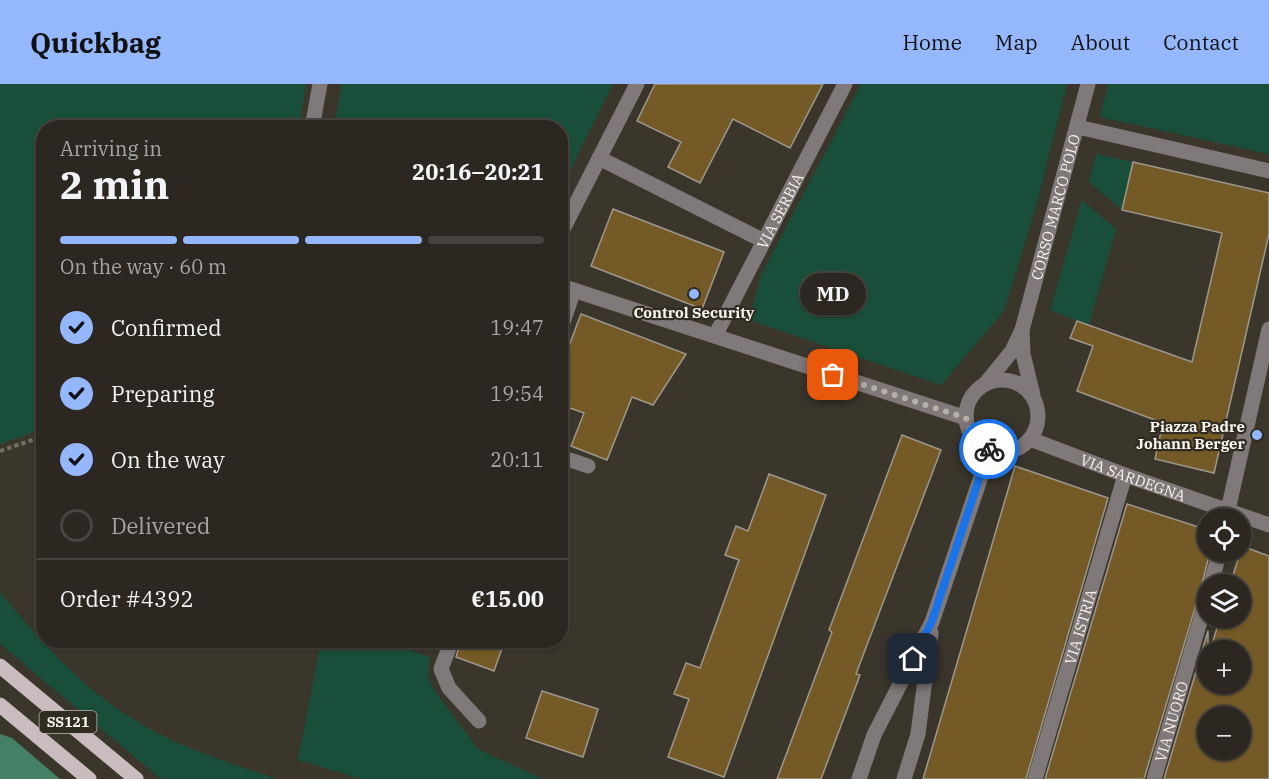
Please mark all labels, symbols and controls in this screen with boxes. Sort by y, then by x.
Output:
text: Quickbag [30,24,161,61]
text: Home [902,28,962,56]
text: Map [995,28,1038,56]
text: About [1071,28,1130,56]
text: Contact [1163,28,1239,56]
street label: CORSO MARCO POLO [1026,132,1084,282]
text: Arriving in [60,135,162,162]
text: 20:16–20:21 [412,157,544,186]
text: 2 min [60,159,169,210]
street label: VIA SERBIA [752,169,807,252]
text: On the way · 60 m [60,253,227,280]
callout: MD [800,273,866,315]
text: MD [816,280,850,307]
marker: Control Security [687,287,701,301]
place label: Control Security [634,303,755,322]
icon: check [60,311,93,344]
text: Confirmed [111,313,222,342]
text: 19:47 [490,314,544,341]
pin [807,349,858,400]
icon: bag [816,358,849,391]
icon: check [60,377,93,410]
text: Preparing [111,379,215,408]
text: 19:54 [490,380,544,407]
place label: Piazza Padre Johann Berger [1136,417,1246,453]
courier [959,419,1019,479]
marker: Piazza Padre Johann Berger [1250,428,1264,442]
icon: bike [973,433,1006,466]
icon: check [60,443,93,476]
text: On the way [111,445,225,474]
text: 20:11 [490,446,544,473]
street label: VIA SARDEGNA [1078,449,1189,505]
map controls [1197,508,1251,760]
button: locate [1197,508,1251,562]
text: Delivered [111,511,210,540]
button: layers [1197,574,1251,628]
text: Order #4392 [60,584,194,613]
text: €15.00 [471,584,544,613]
street label: VIA ISTRIA [1060,586,1101,667]
pin [887,633,938,684]
button: + [1197,640,1251,694]
icon: home [896,642,929,675]
street label: VIA NUORO [1150,679,1192,764]
button: − [1197,706,1251,760]
road number: SS121 [40,711,97,733]

